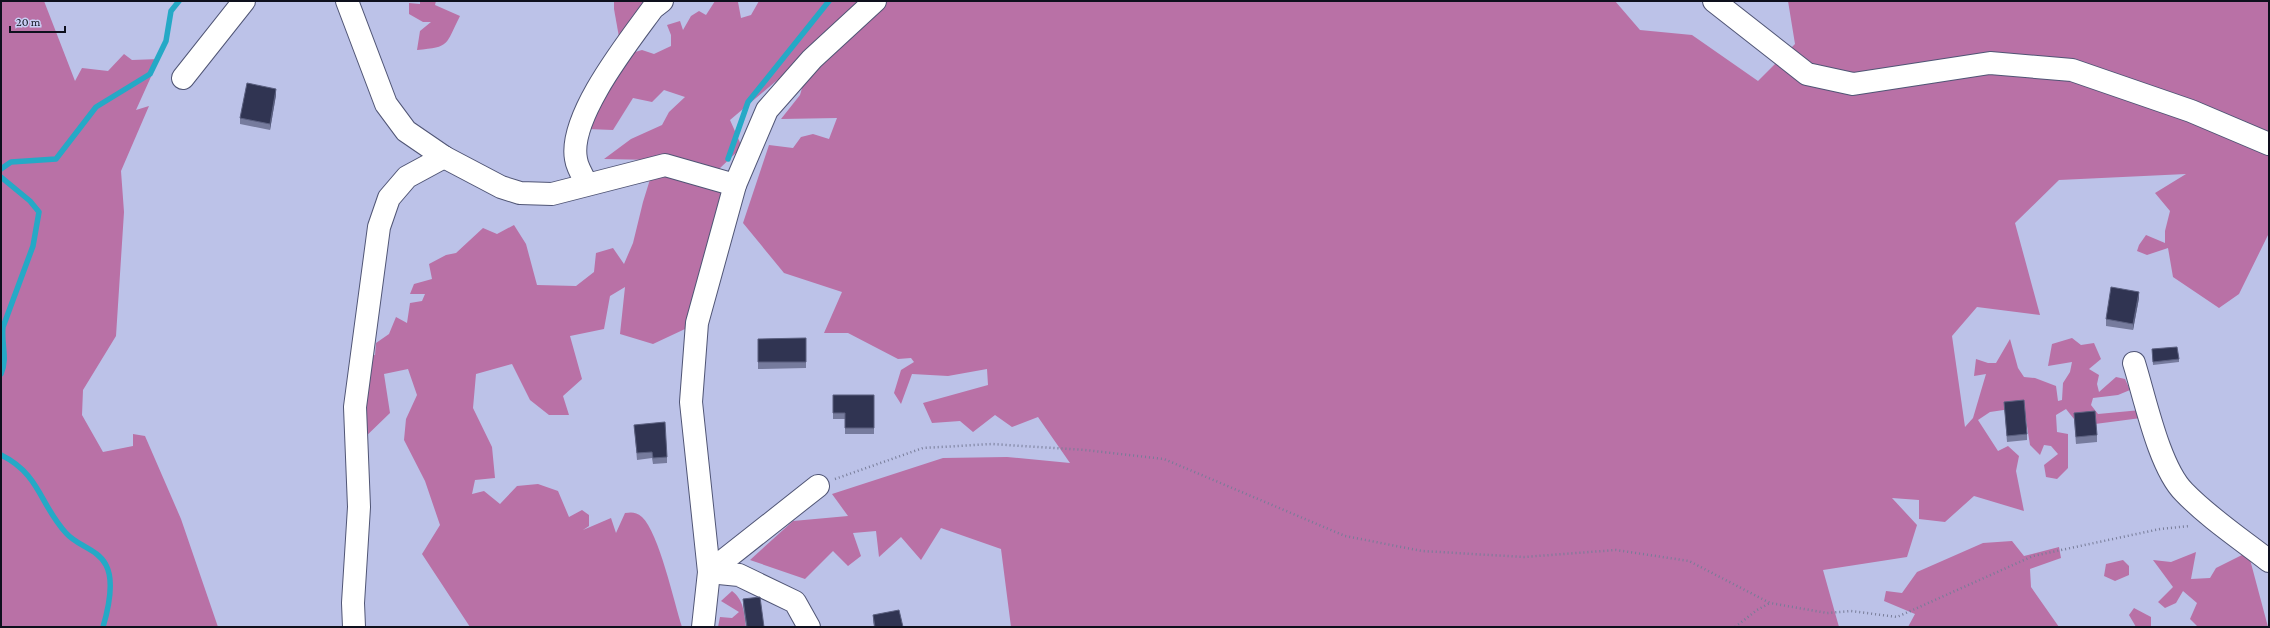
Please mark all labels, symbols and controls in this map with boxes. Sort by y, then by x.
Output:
scale bar [10,8,65,34]
text: 20 m [16,15,41,29]

